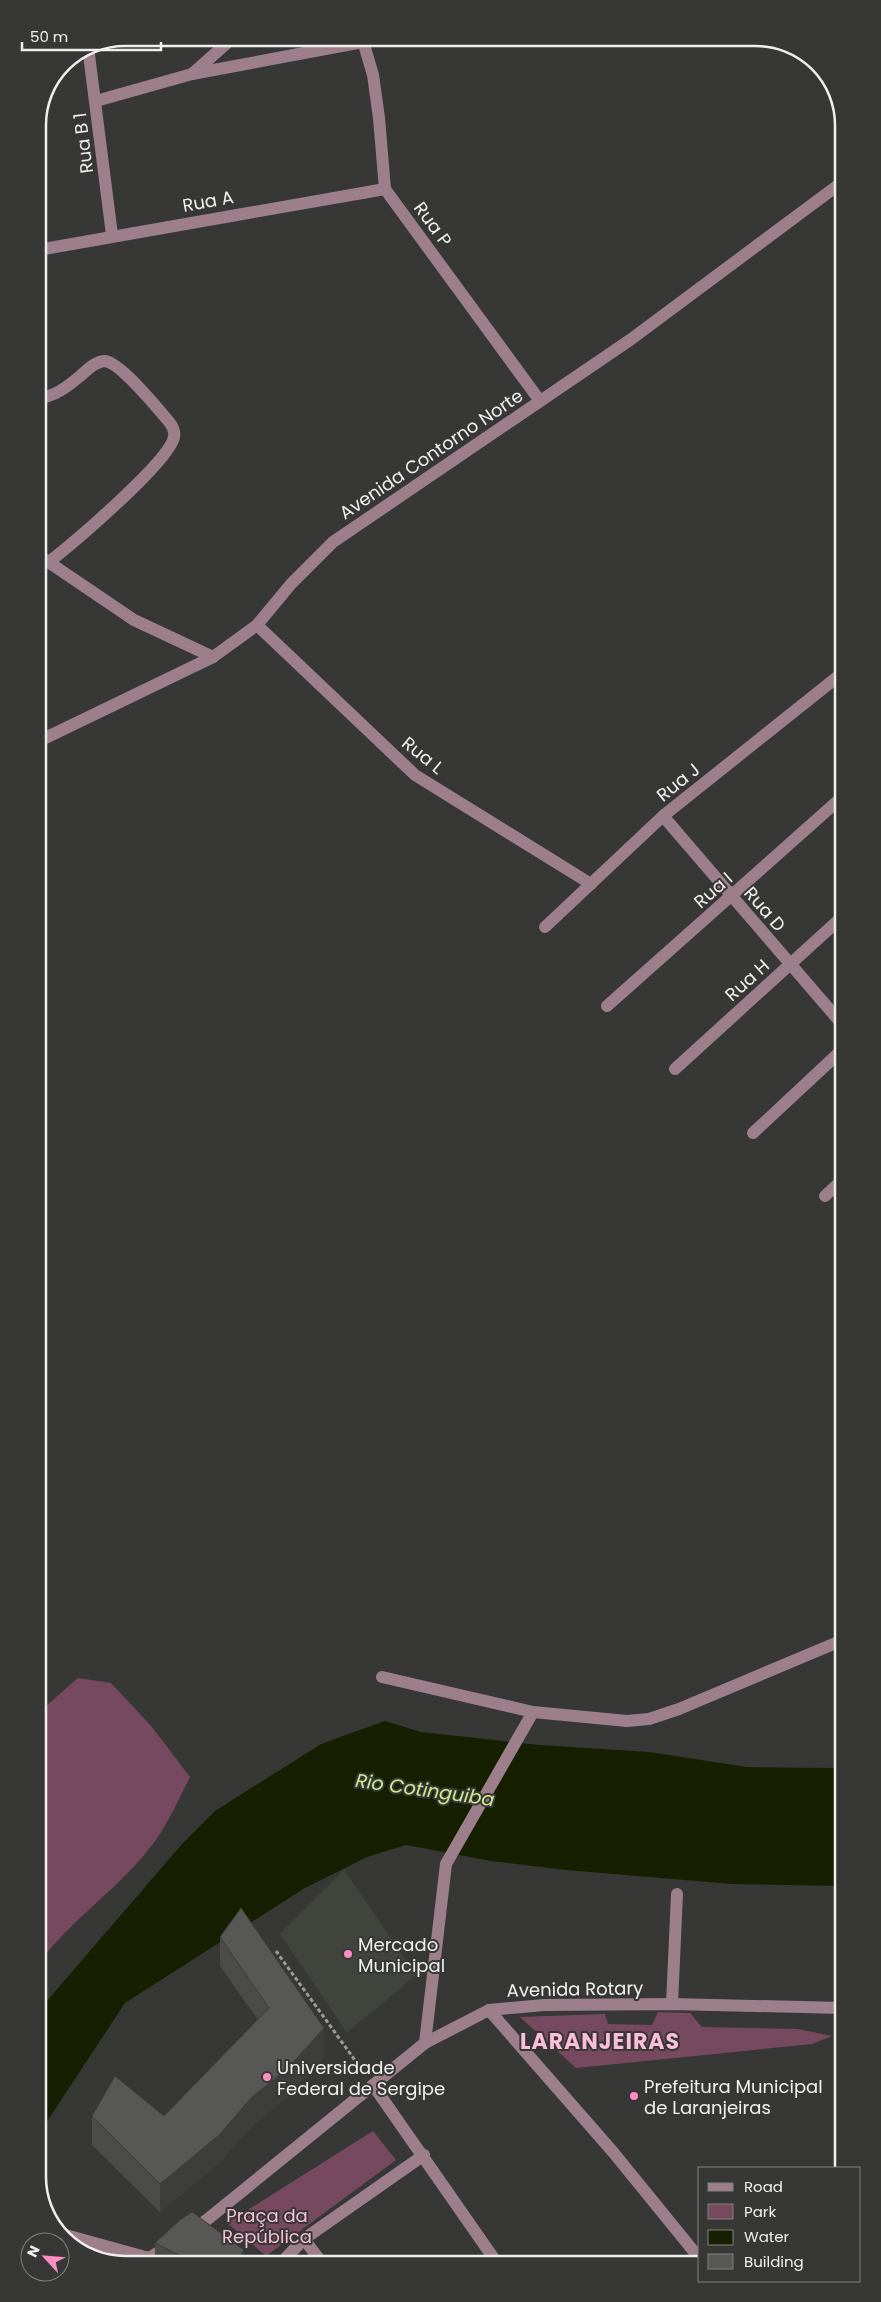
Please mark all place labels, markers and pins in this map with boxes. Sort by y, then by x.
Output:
place label: Mercado Municipal [358,1932,445,1978]
marker: Mercado Municipal [342,1948,354,1960]
place label: Universidade Federal de Sergipe [277,2055,445,2101]
marker: Universidade Federal de Sergipe [261,2071,273,2083]
place label: Prefeitura Municipal de Laranjeiras [644,2074,823,2120]
marker: Prefeitura Municipal de Laranjeiras [628,2090,640,2102]

